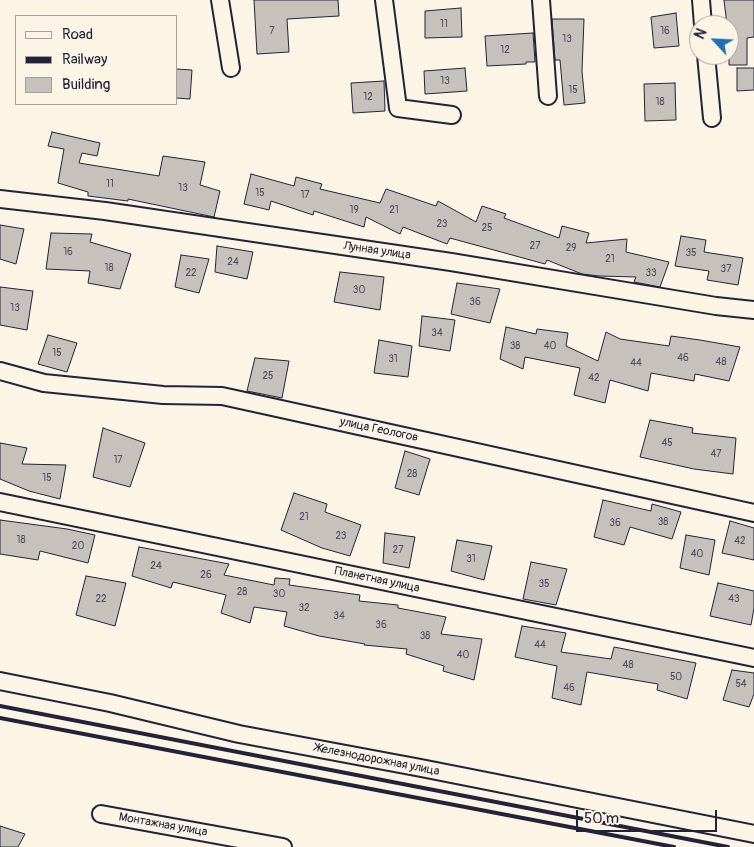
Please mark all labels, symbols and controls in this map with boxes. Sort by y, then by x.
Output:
legend [15,15,178,105]
north arrow [689,15,739,65]
house number: 11 [440,18,448,30]
text: Road [62,25,93,44]
house number: 7 [269,25,275,37]
house number: 16 [660,25,670,37]
text: N [691,26,711,42]
house number: 13 [562,33,572,45]
house number: 12 [500,44,510,56]
text: Railway [62,50,107,69]
text: Building [62,75,110,94]
house number: 13 [440,75,450,87]
house number: 15 [568,84,578,96]
house number: 12 [363,91,373,103]
house number: 18 [656,96,664,108]
house number: 11 [106,178,114,190]
house number: 13 [178,182,188,194]
house number: 15 [255,187,265,199]
house number: 17 [300,189,310,201]
house number: 19 [349,204,359,216]
house number: 21 [389,204,399,216]
house number: 23 [437,218,447,230]
house number: 25 [481,222,493,234]
street label: Лунная улица [342,239,412,263]
house number: 27 [530,240,540,252]
house number: 29 [566,242,576,254]
house number: 16 [63,246,73,258]
house number: 35 [686,247,696,259]
house number: 21 [605,253,615,265]
house number: 24 [227,256,239,268]
house number: 18 [105,262,113,274]
house number: 37 [721,263,731,275]
house number: 22 [185,267,197,279]
house number: 33 [645,267,657,279]
house number: 30 [353,284,365,296]
house number: 36 [469,296,481,308]
house number: 13 [10,302,20,314]
house number: 34 [431,327,443,339]
house number: 38 [510,340,520,352]
house number: 40 [544,340,556,352]
house number: 15 [52,347,62,359]
house number: 46 [677,352,689,364]
house number: 31 [388,353,398,365]
house number: 48 [716,356,726,368]
house number: 44 [630,357,642,369]
house number: 25 [262,370,274,382]
house number: 42 [588,372,600,384]
street label: улица Геологов [338,415,420,445]
house number: 45 [661,437,673,449]
house number: 47 [710,448,722,460]
house number: 17 [113,454,123,466]
house number: 28 [407,468,417,480]
house number: 15 [42,472,52,484]
house number: 21 [299,511,309,523]
house number: 38 [658,516,668,528]
house number: 36 [609,517,621,529]
house number: 23 [336,530,346,542]
house number: 18 [17,534,25,546]
house number: 42 [734,535,746,547]
house number: 20 [72,540,84,552]
house number: 27 [393,544,403,556]
house number: 40 [691,548,703,560]
house number: 31 [466,553,476,565]
house number: 24 [150,560,162,572]
street label: Планетная улица [333,564,421,596]
house number: 26 [200,569,212,581]
house number: 35 [539,578,549,590]
house number: 28 [237,586,247,598]
house number: 30 [273,588,285,600]
house number: 22 [95,593,107,605]
house number: 43 [728,593,740,605]
house number: 32 [298,602,310,614]
house number: 34 [333,610,345,622]
house number: 36 [375,619,387,631]
house number: 38 [420,630,430,642]
house number: 44 [534,639,546,651]
house number: 40 [457,649,469,661]
house number: 48 [623,659,633,671]
house number: 50 [670,671,682,683]
house number: 54 [735,678,747,690]
house number: 46 [563,682,575,694]
street label: Железнодорожная улица [313,741,441,779]
scale bar [579,800,720,832]
text: 50 m [584,809,619,828]
street label: Монтажная улица [117,810,209,840]

